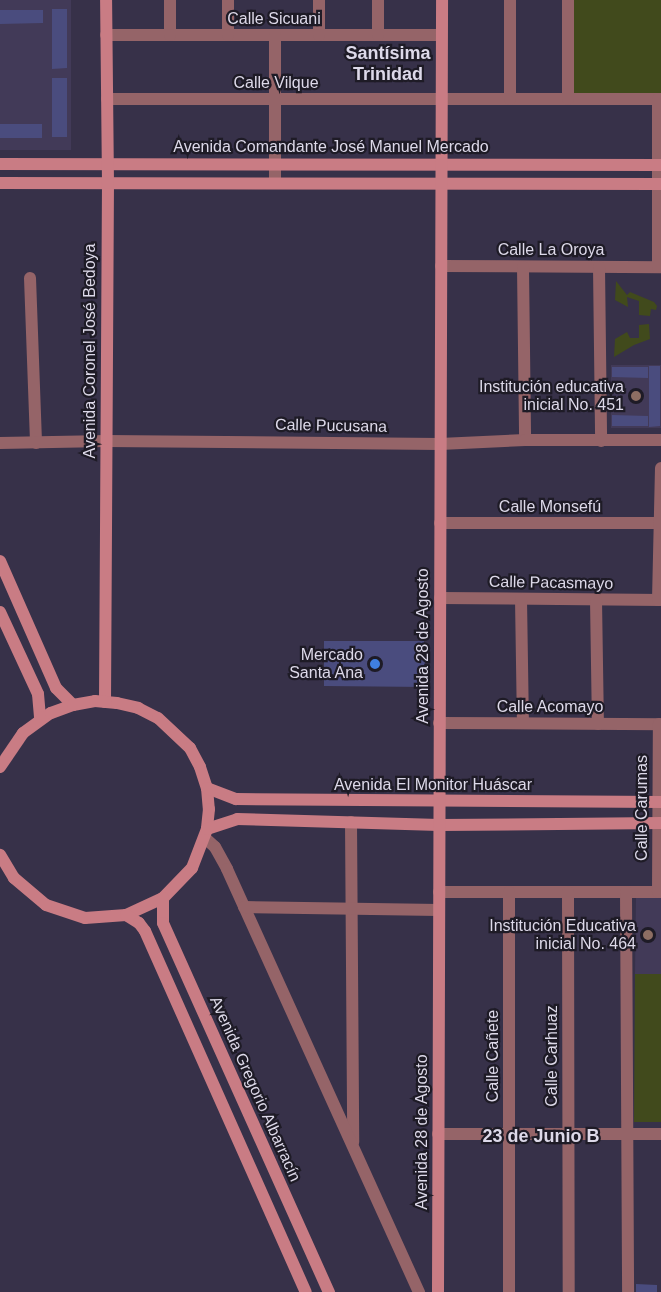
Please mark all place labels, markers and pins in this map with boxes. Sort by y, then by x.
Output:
place label: Institución educativa inicial No. 451 [479,377,624,415]
marker: Institución educativa inicial No. 451 [629,389,643,403]
place label: Mercado Santa Ana [288,645,363,683]
marker: Mercado Santa Ana [368,657,382,671]
place label: Institución Educativa inicial No. 464 [489,916,636,954]
marker: Institución Educativa inicial No. 464 [641,928,655,942]

